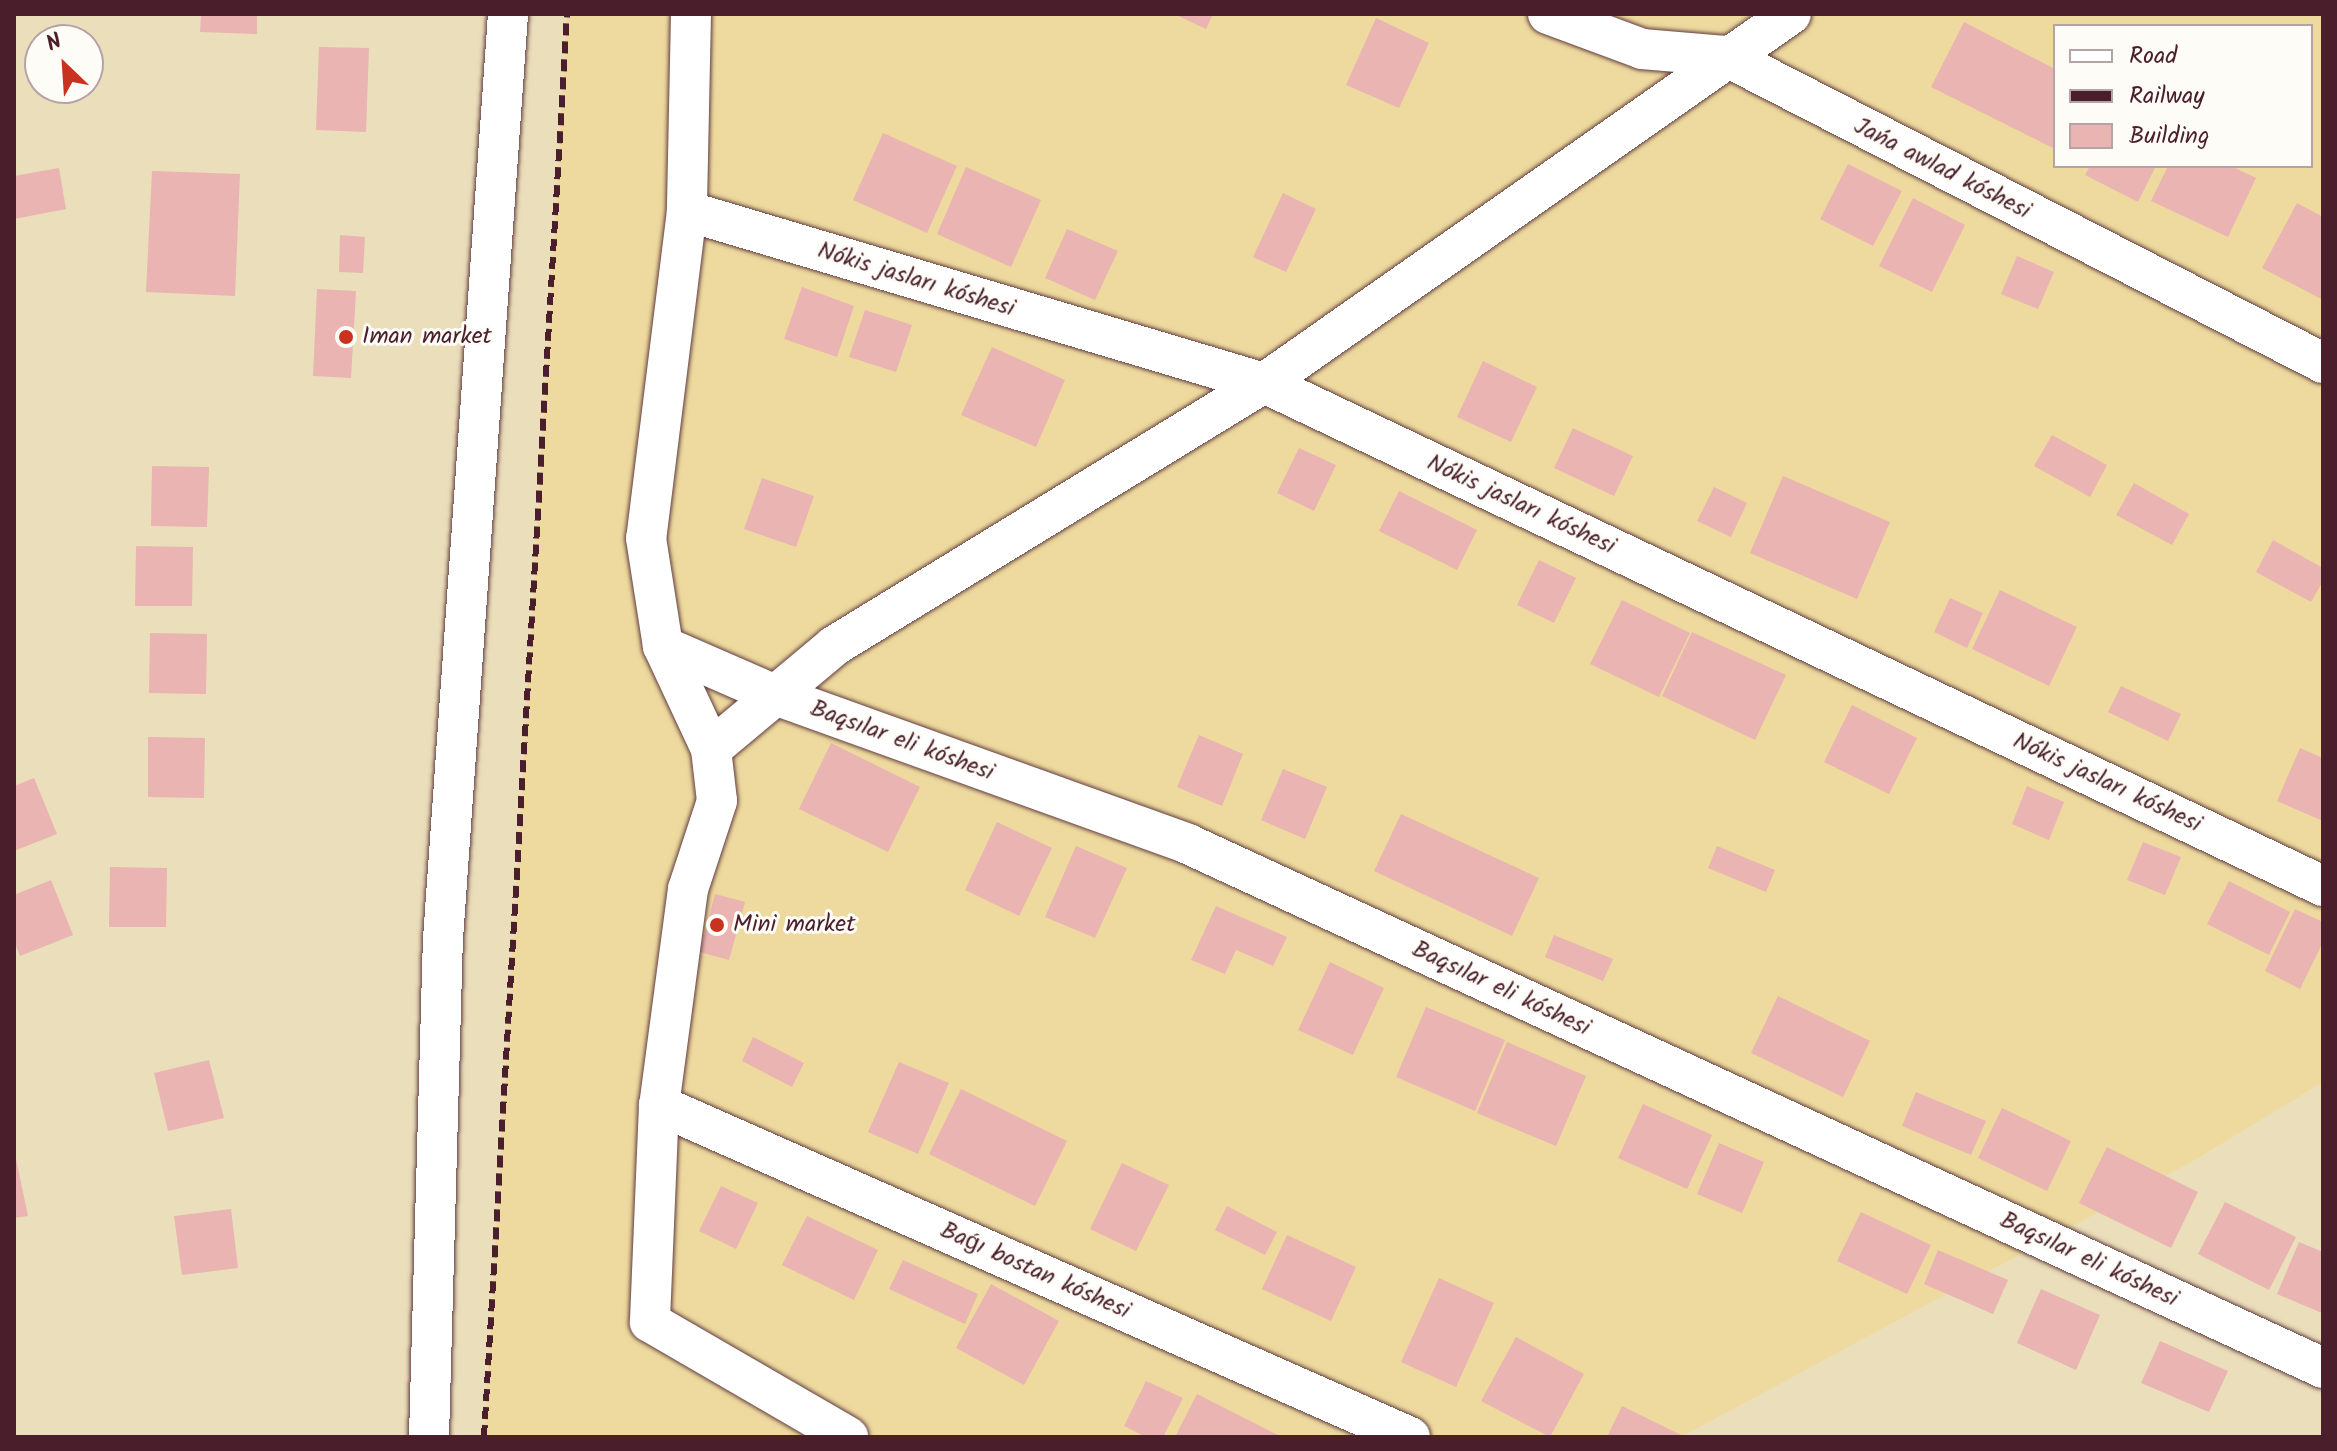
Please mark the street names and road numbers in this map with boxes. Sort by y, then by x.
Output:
street label: Jańa awlad kóshesi [1849,112,2035,226]
street label: Nókis jasları kóshesi [814,236,1018,324]
street label: Nókis jasları kóshesi [1422,449,1620,561]
street label: Baqsılar eli kóshesi [806,694,998,788]
street label: Nókis jasları kóshesi [2008,727,2206,839]
street label: Baqsılar eli kóshesi [1407,935,1595,1043]
street label: Baqsılar eli kóshesi [1995,1206,2183,1314]
street label: Baǵı bostan kóshesi [936,1216,1134,1326]

